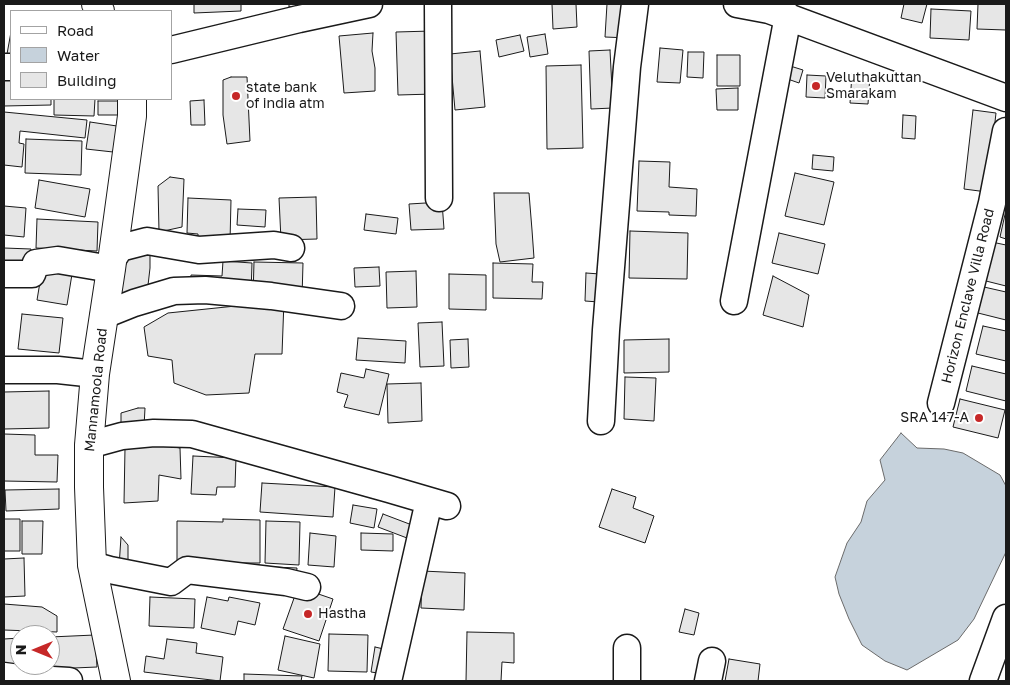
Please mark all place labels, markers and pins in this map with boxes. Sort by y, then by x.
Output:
place label: Veluthakuttan Smarakam [826,70,922,102]
place label: state bank of india atm [246,80,325,112]
marker: Veluthakuttan Smarakam [810,80,822,92]
marker: state bank of india atm [230,90,242,102]
place label: SRA 147-A [900,410,969,426]
marker: SRA 147-A [973,412,985,424]
place label: Hastha [318,606,366,622]
marker: Hastha [302,608,314,620]

